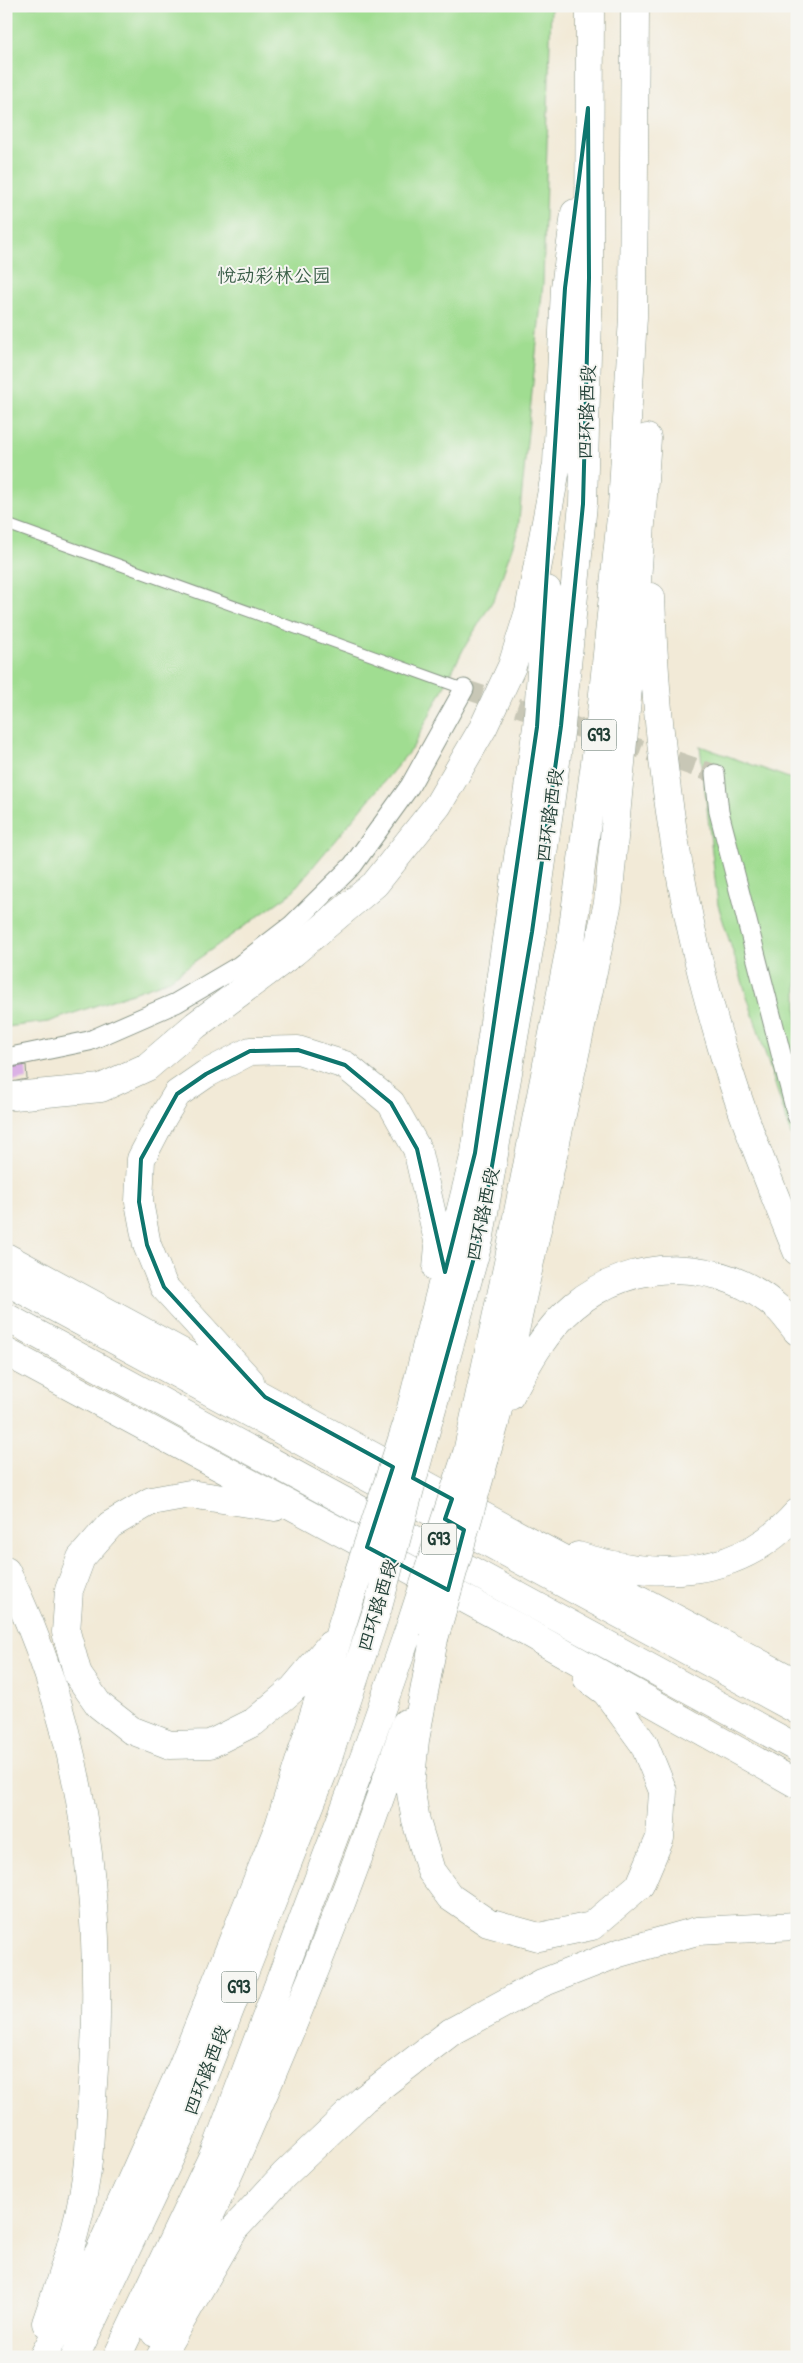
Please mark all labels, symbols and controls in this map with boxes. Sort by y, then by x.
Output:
park label: 悦动彩林公园 [217,262,331,288]
street label: 四环路西段 [571,364,601,460]
road number: G93 [582,720,616,750]
street label: 四环路西段 [530,766,568,864]
street label: 四环路西段 [459,1165,505,1263]
road number: G93 [422,1524,456,1555]
street label: 四环路西段 [351,1556,403,1654]
road number: G93 [222,1971,256,2002]
street label: 四环路西段 [177,2021,235,2119]

